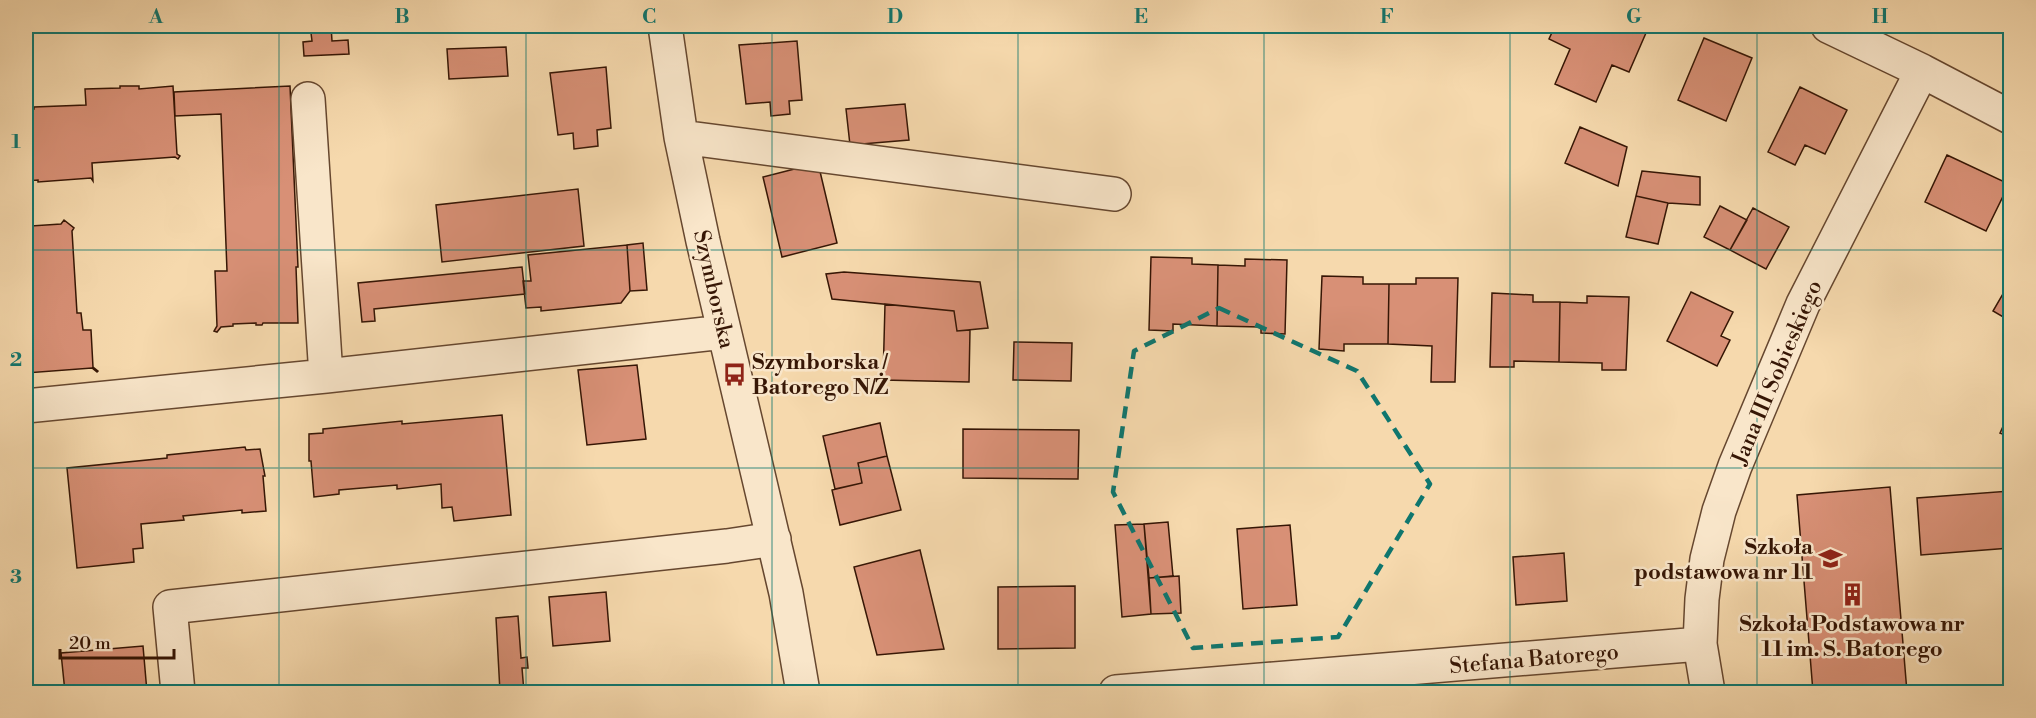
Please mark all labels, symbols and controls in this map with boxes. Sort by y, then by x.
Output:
text: A [148,5,164,30]
text: B [394,5,410,30]
text: C [642,5,656,30]
text: D [887,5,903,30]
text: E [1134,5,1148,30]
text: F [1380,5,1394,30]
text: G [1626,5,1642,30]
text: H [1872,5,1889,30]
text: 1 [11,130,21,155]
street label: Szymborska [687,228,740,352]
street label: Jana III Sobieskiego [1726,276,1828,470]
text: 2 [10,348,22,373]
place label: Szymborska / Batorego N/Ż [752,349,889,401]
bus stop icon: Szymborska / Batorego N/Ż [721,361,747,387]
place label: Szkoła podstawowa nr 11 [1634,534,1814,586]
school or university icon: Szkoła podstawowa nr 11 [1818,546,1844,572]
text: 3 [10,565,22,590]
building icon: Szkoła Podstawowa nr 11 im. S. Batorego [1839,581,1865,607]
place label: Szkoła Podstawowa nr 11 im. S. Batorego [1739,611,1965,663]
scale bar [60,622,174,660]
text: 20 m [69,632,111,655]
street label: Stefana Batorego [1448,639,1620,680]

